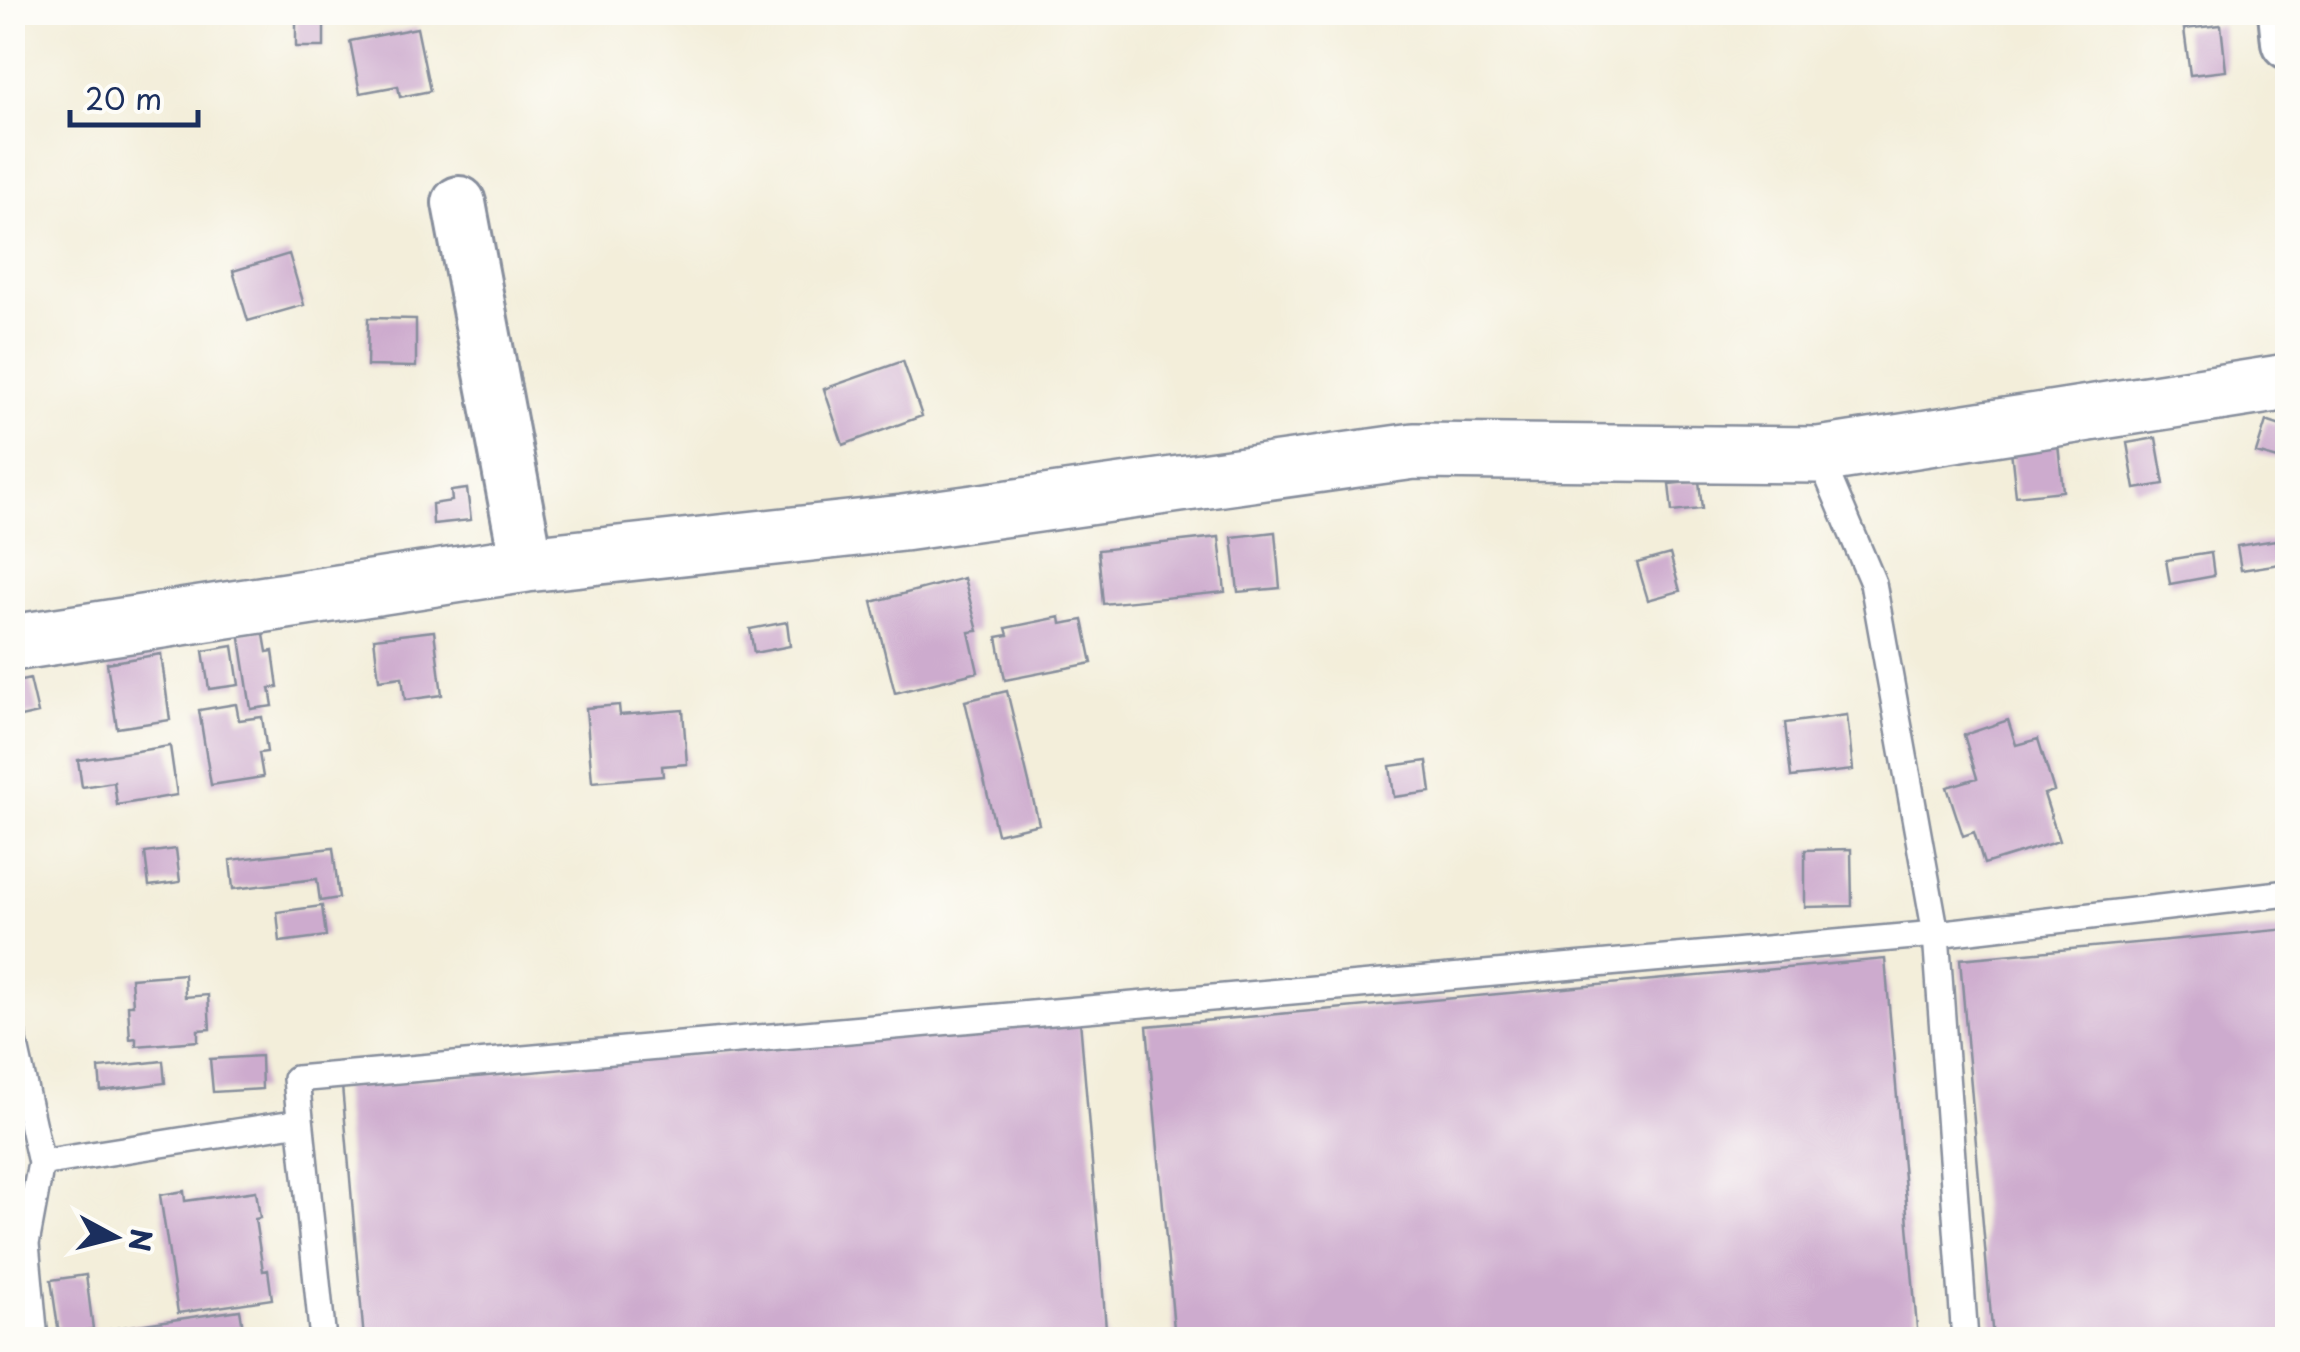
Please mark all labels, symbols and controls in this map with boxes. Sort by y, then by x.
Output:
scale bar [70,65,198,127]
text: 20 m [85,75,162,120]
north arrow [65,1187,165,1287]
text: N [119,1227,164,1254]

